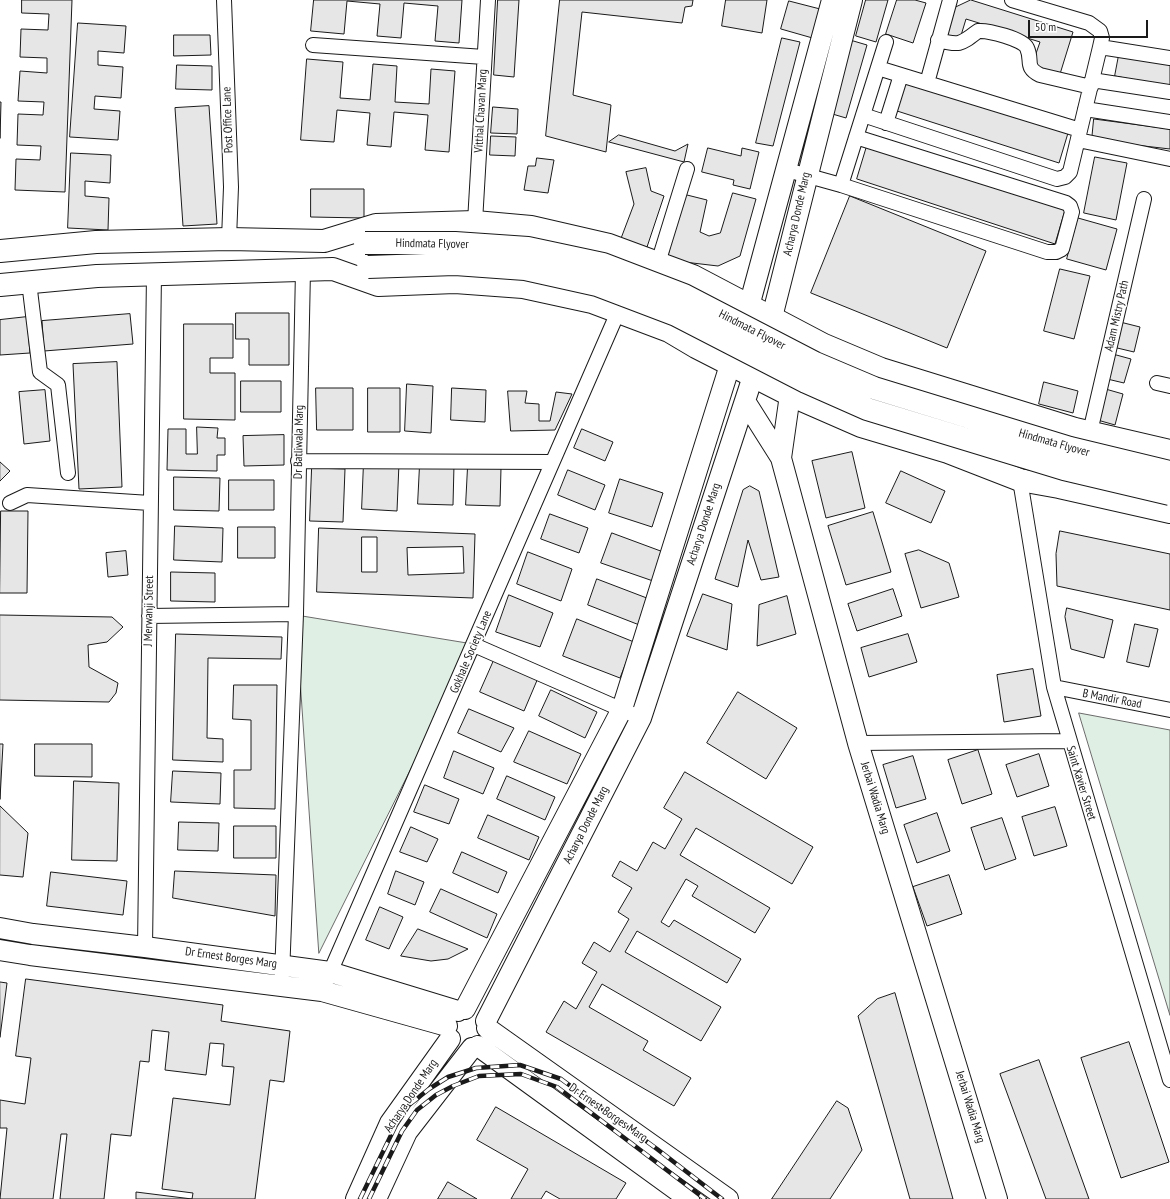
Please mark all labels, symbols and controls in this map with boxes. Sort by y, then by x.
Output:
scale bar [1030,12,1150,38]
text: 50 m [1035,19,1056,34]
street label: Vitthal Chavan Marg [472,69,490,153]
street label: Post Office Lane [220,87,236,153]
street label: Acharya Donde Marg [780,171,814,257]
street label: Hindmata Flyover [395,236,469,252]
street label: Adam Mistry Path [1102,279,1132,353]
street label: Hindmata Flyover [716,307,788,353]
street label: Dr Batliwala Marg [291,405,307,479]
street label: Hindmata Flyover [1017,426,1091,460]
street label: Acharya Donde Marg [684,481,724,567]
street label: J Merwanji Street [141,575,157,647]
street label: Gokhale Society Lane [447,609,495,695]
street label: B Mandir Road [1081,686,1143,712]
street label: Saint Xavier Street [1063,744,1099,822]
street label: Jerbai Wadia Marg [857,760,893,836]
street label: Acharya Donde Marg [560,784,612,866]
street label: Dr Ernest Borges Marg [184,944,278,972]
street label: Acharya Donde Marg [381,1057,441,1135]
street label: Jerbai Wadia Marg [952,1069,988,1145]
street label: Dr Ernest Borges Marg [566,1081,650,1145]

